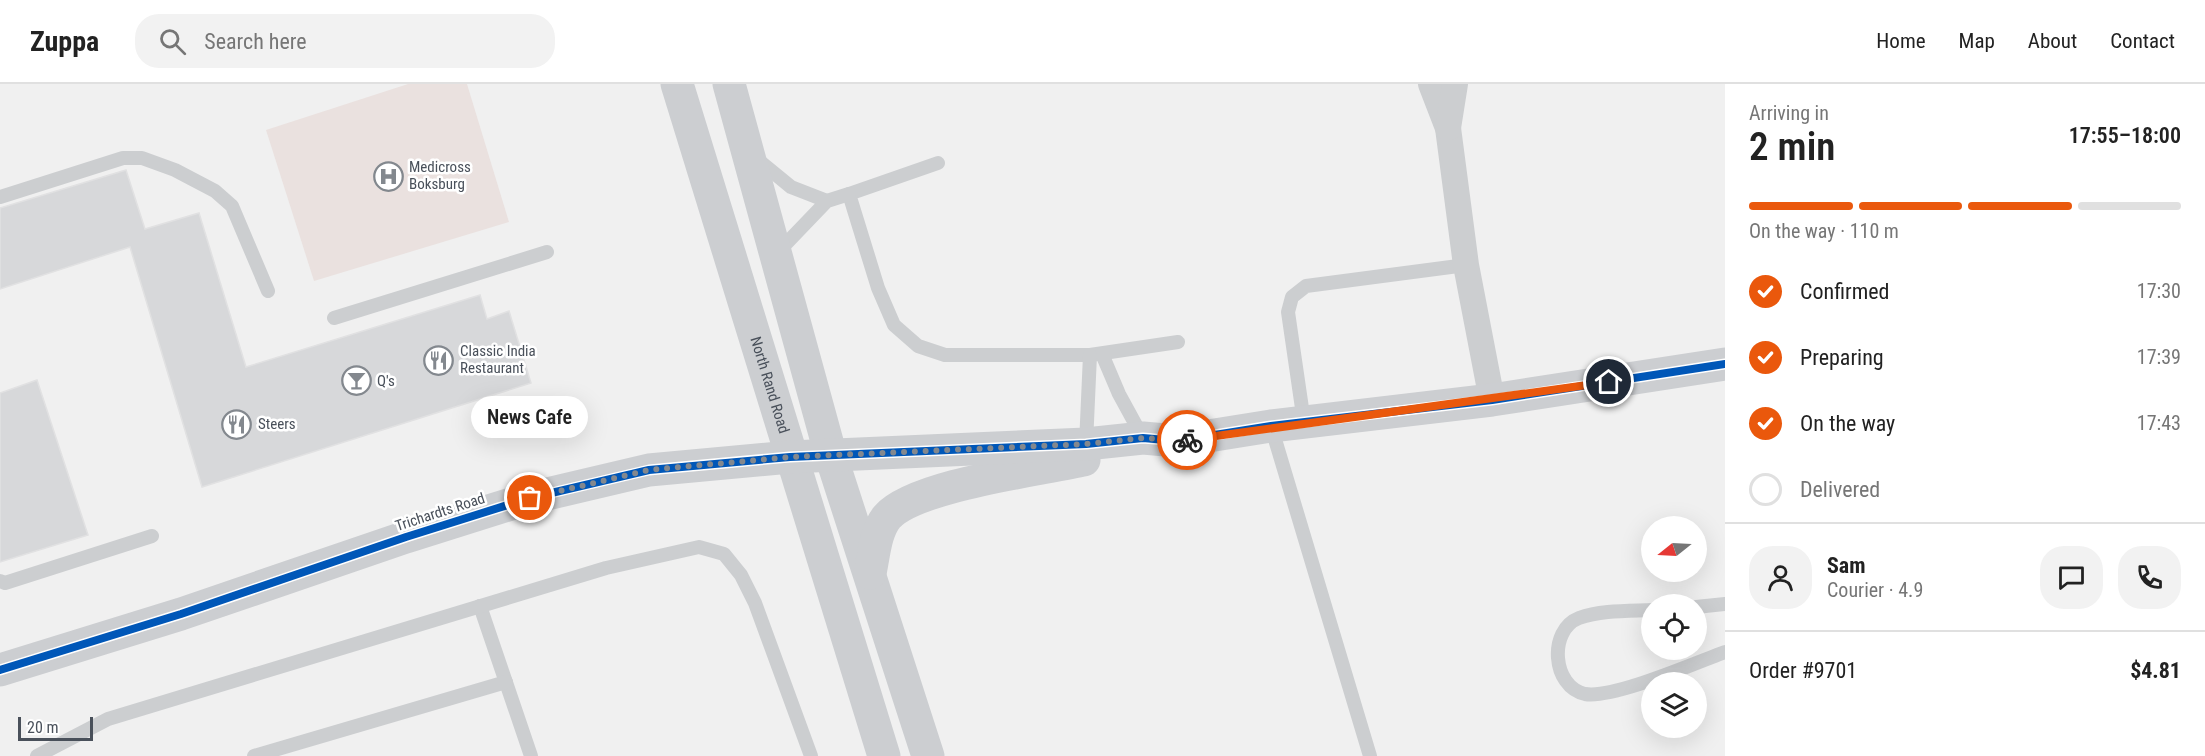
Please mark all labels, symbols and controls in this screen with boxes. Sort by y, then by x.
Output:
search box [135,14,555,68]
text: Zuppa [30,25,99,58]
icon: search [156,25,189,58]
text: Search here [204,29,307,54]
text: Home [1876,29,1926,53]
text: Map [1959,29,1995,53]
text: About [2028,29,2077,53]
text: Contact [2110,29,2175,53]
text: Arriving in [1749,101,1829,125]
text: 17:55–18:00 [2069,123,2181,148]
text: 2 min [1749,124,1835,170]
place label: Medicross Boksburg [409,158,471,193]
hospital icon: Medicross Boksburg [372,160,404,192]
text: On the way · 110 m [1749,219,1899,243]
icon: check [1749,275,1782,308]
text: Confirmed [1800,279,1889,304]
text: 17:30 [2137,279,2181,303]
street label: North Rand Road [746,334,793,436]
icon: check [1749,341,1782,374]
place label: Classic India Restaurant [460,342,536,377]
restaurant icon: Classic India Restaurant [423,344,455,376]
text: Preparing [1800,345,1884,370]
text: 17:39 [2137,345,2181,369]
pin [1583,356,1634,407]
bar icon: Q's [340,365,372,397]
icon: home [1592,365,1625,398]
place label: Q's [377,372,395,390]
callout: News Cafe [472,396,588,438]
text: News Cafe [487,405,572,429]
icon: check [1749,407,1782,440]
restaurant icon: Steers [221,408,253,440]
courier [1157,410,1217,470]
text: On the way [1800,411,1895,436]
text: 17:43 [2137,411,2181,435]
place label: Steers [258,415,296,433]
icon: bike [1171,424,1204,457]
pin [504,472,555,523]
text: Delivered [1800,477,1880,502]
icon: bag [513,481,546,514]
street label: Trichardts Road [393,489,487,535]
north arrow [1641,516,1707,582]
map controls [1641,516,1707,738]
button: person [1749,546,1812,609]
button: chat [2040,546,2103,609]
button: phone [2118,546,2181,609]
text: Sam [1827,553,1866,578]
text: Courier · 4.9 [1827,578,1923,602]
button: locate [1641,594,1707,660]
text: Order #9701 [1749,658,1857,683]
text: $4.81 [2130,658,2181,683]
button: layers [1641,672,1707,738]
scale bar [18,714,93,742]
text: 20 m [27,718,59,737]

